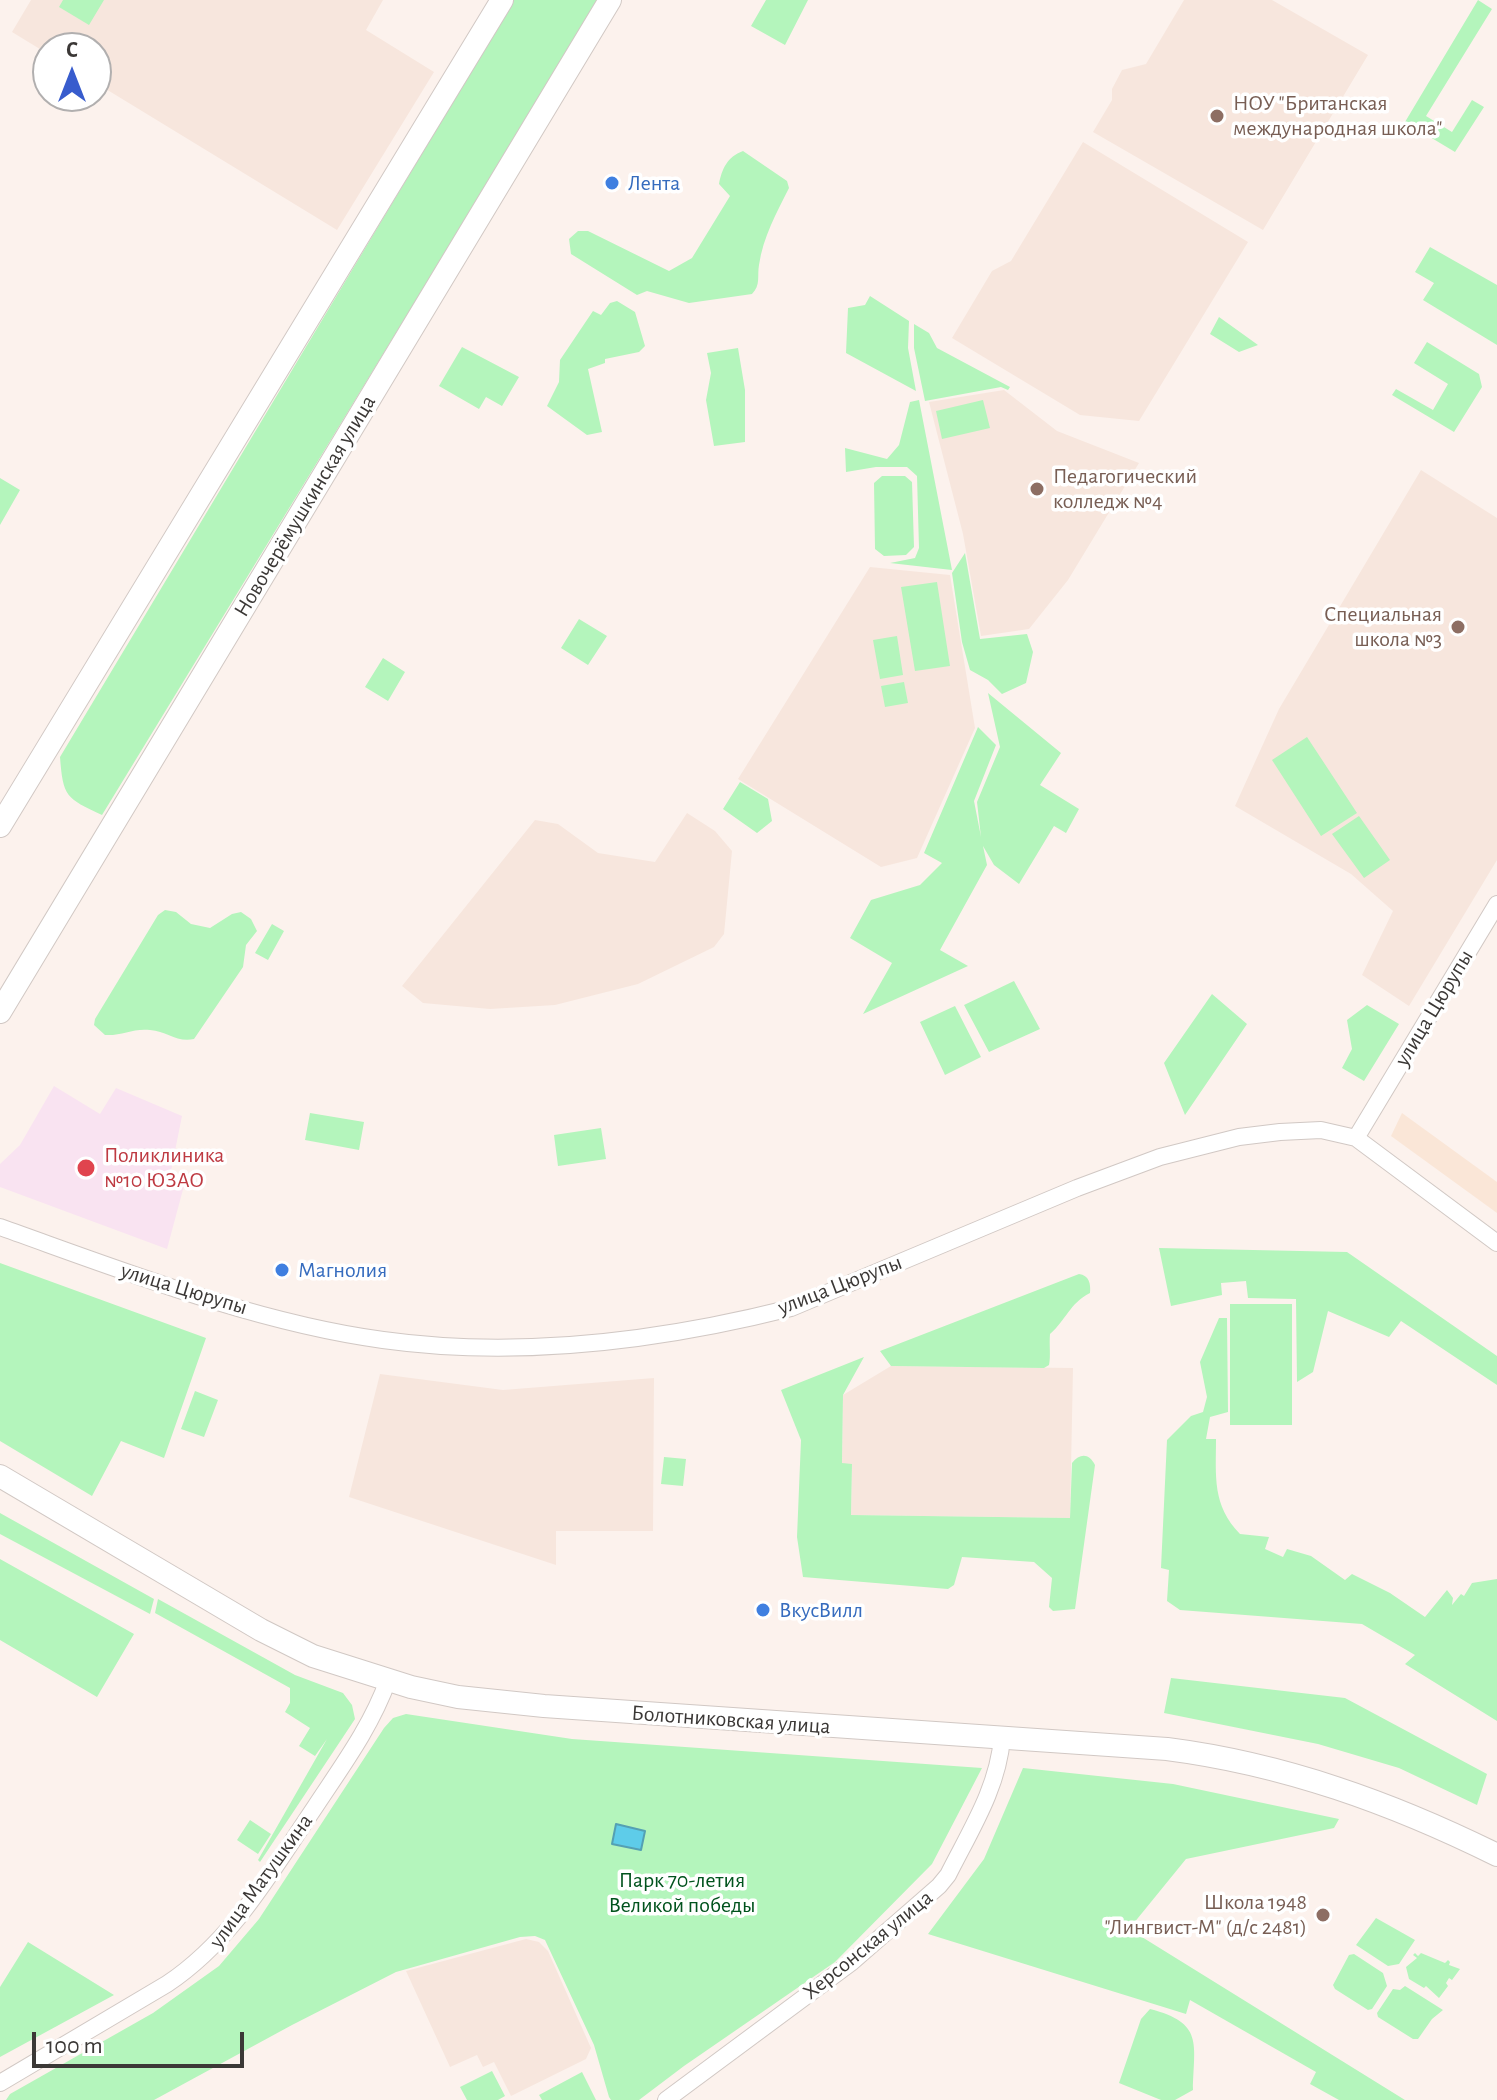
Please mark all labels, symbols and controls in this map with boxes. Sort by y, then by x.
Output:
north arrow [32,32,112,112]
text: С [66,39,78,61]
place label: НОУ "Британская международная школа" [1233,90,1442,142]
marker: НОУ "Британская международная школа" [1208,107,1226,125]
place label: Лента [628,170,680,196]
marker: Лента [603,174,621,192]
street label: Новочерёмушкинская улица [228,390,382,622]
place label: Педагогический колледж №4 [1053,463,1197,514]
marker: Педагогический колледж №4 [1028,480,1046,498]
place label: Специальная школа №3 [1324,601,1442,652]
marker: Специальная школа №3 [1449,618,1467,636]
street label: улица Цюрупы [1389,945,1479,1071]
place label: Поликлиника №10 ЮЗАО [104,1142,224,1194]
marker: Поликлиника №10 ЮЗАО [75,1157,97,1179]
street label: улица Цюрупы [774,1249,906,1321]
street label: улица Цюрупы [117,1257,251,1321]
place label: Магнолия [298,1257,387,1283]
marker: Магнолия [273,1261,291,1279]
place label: ВкусВилл [779,1597,863,1623]
marker: ВкусВилл [754,1601,772,1619]
street label: Болотниковская улица [631,1700,831,1740]
street label: улица Матушкина [203,1809,319,1953]
park label: Парк 70-летия Великой победы [609,1867,755,1918]
street label: Херсонская улица [798,1885,938,2005]
place label: Школа 1948 "Лингвист-М" (д/с 2481) [1104,1889,1307,1940]
marker: Школа 1948 "Лингвист-М" (д/с 2481) [1314,1906,1332,1924]
scale bar [36,2016,248,2066]
text: 100 m [46,2034,103,2058]

